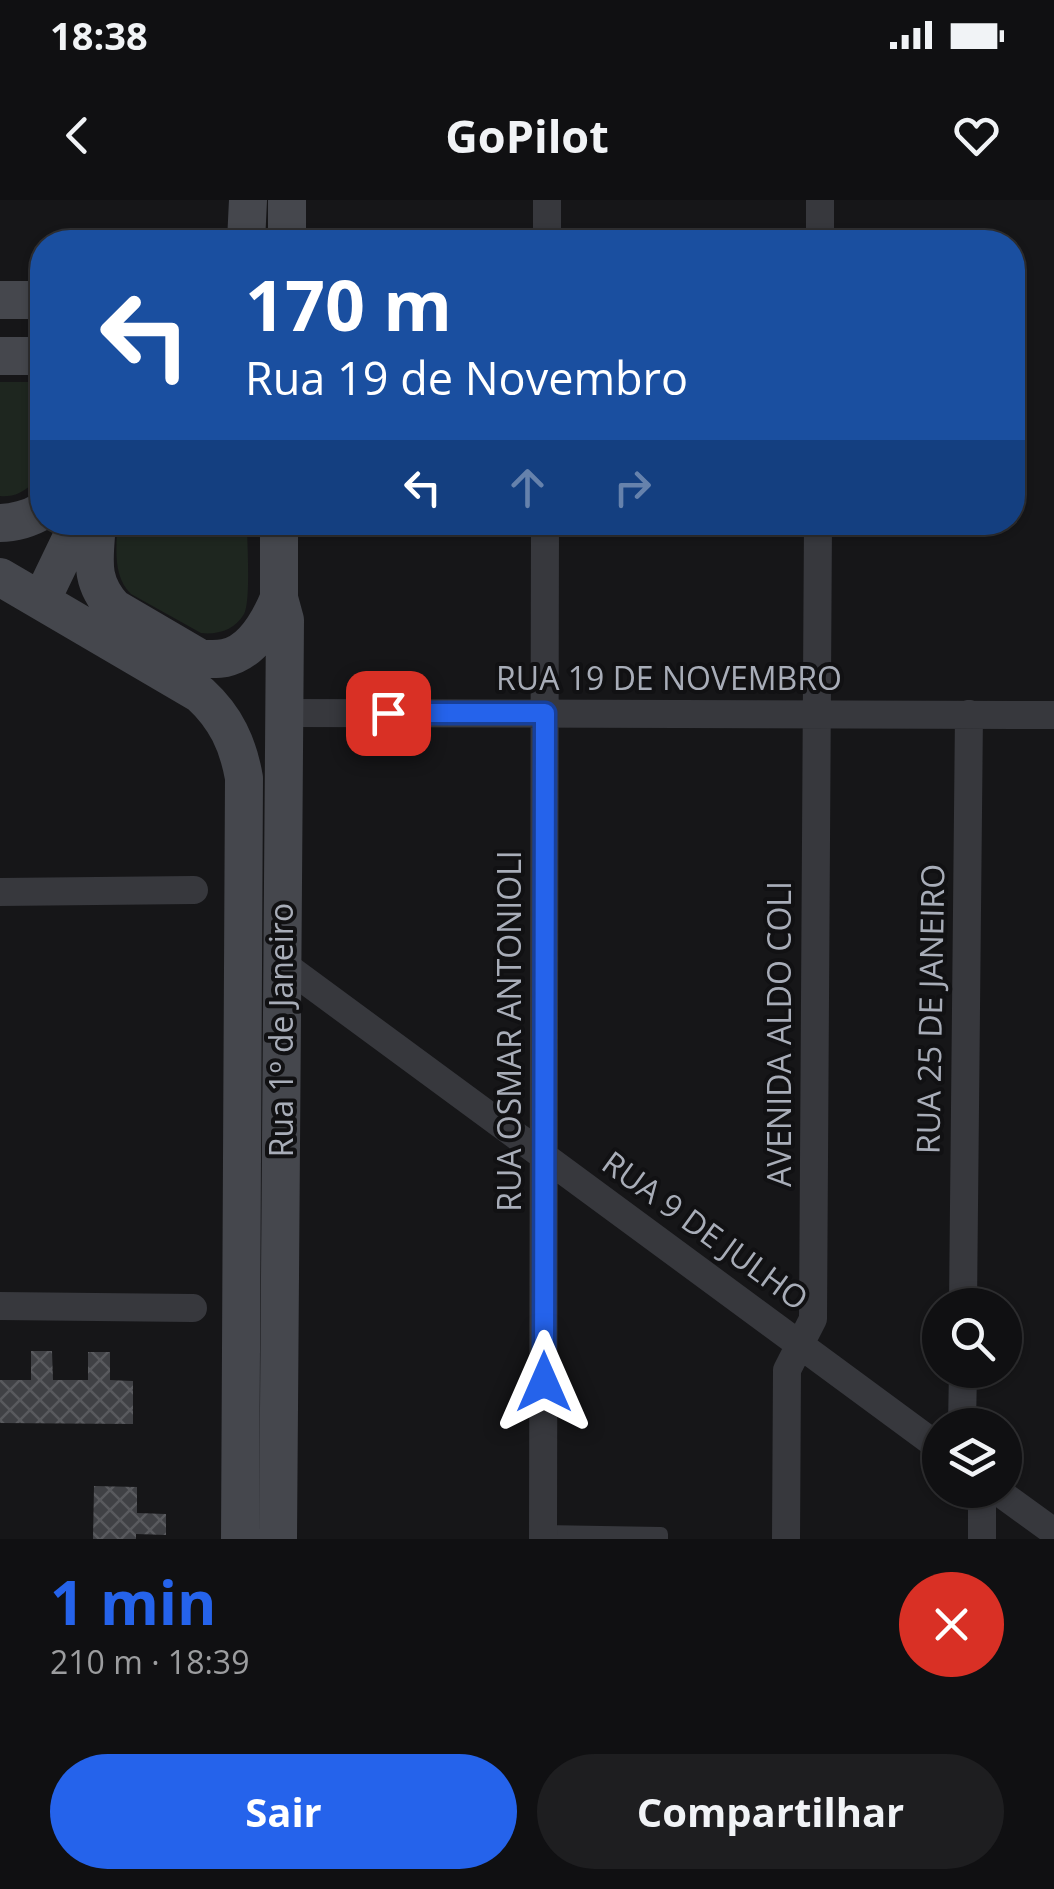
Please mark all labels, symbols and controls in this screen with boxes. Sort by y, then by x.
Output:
text: 18:38 [50,9,148,61]
text: GoPilot [445,105,609,166]
icon: back [50,108,105,163]
icon: heart [949,108,1004,163]
text: 170 m [245,256,452,352]
icon: left [80,270,210,400]
text: Rua 19 de Novembro [245,347,688,408]
icon: left [395,460,450,515]
icon: ahead [500,460,555,515]
icon: right [605,460,660,515]
street label: RUA 19 DE NOVEMBRO [496,656,842,699]
pin [346,671,431,756]
icon: arrive [361,686,416,741]
street label: RUA OSMAR ANTONIOLI [487,850,530,1212]
street label: RUA 25 DE JANEIRO [905,864,954,1154]
street label: AVENIDA ALDO COLI [757,881,800,1187]
street label: Rua 1º de Janeiro [259,903,302,1157]
street label: RUA 9 DE JULHO [594,1140,817,1319]
map controls [922,1288,1022,1508]
button: search [922,1288,1022,1388]
position arrow [492,1330,596,1434]
button: layers [922,1408,1022,1508]
text: 1 min [50,1561,217,1643]
button: close [899,1572,1004,1677]
text: 210 m · 18:39 [50,1640,249,1683]
button: Sair [50,1754,517,1869]
button: Compartilhar [537,1754,1004,1869]

